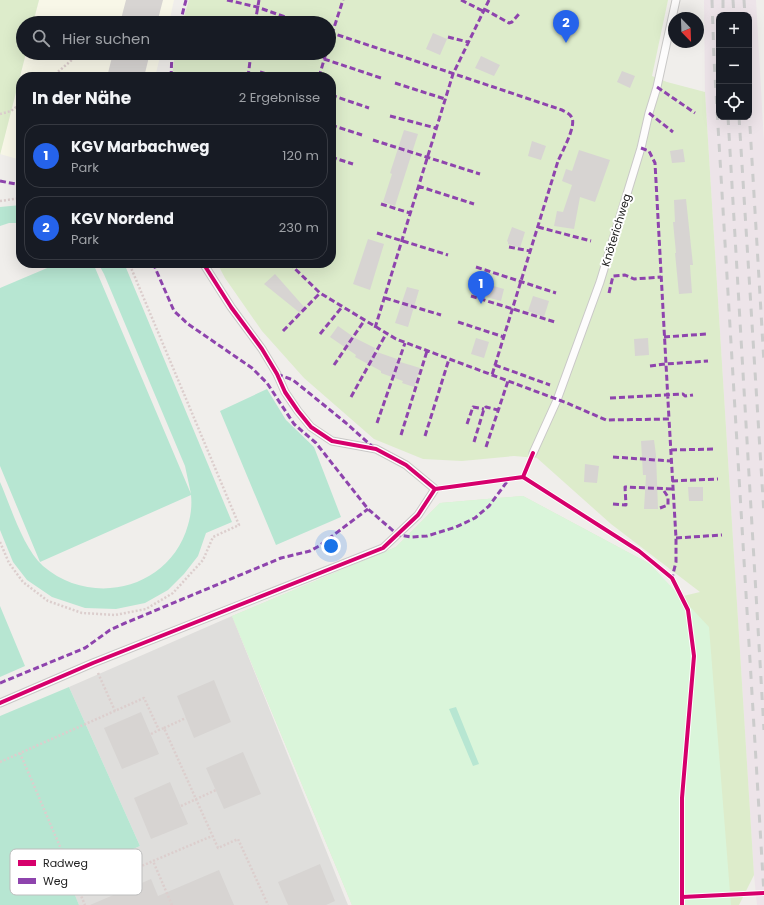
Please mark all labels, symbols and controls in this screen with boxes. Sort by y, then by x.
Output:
pin: 2 [553,10,579,43]
north arrow [668,12,704,48]
map controls [716,12,752,120]
button: + [716,12,752,48]
search box [16,16,336,60]
icon: search [30,27,52,49]
text: Hier suchen [62,28,150,49]
button: − [716,48,752,84]
button: locate [716,84,752,120]
text: In der Nähe [32,86,131,110]
text: 2 Ergebnisse [239,88,320,107]
text: KGV Marbachweg [71,136,209,157]
text: 1 [44,146,48,165]
text: 120 m [282,146,319,165]
text: Park [71,158,99,177]
street label: Knöterichweg [597,192,635,268]
text: KGV Nordend [71,208,174,229]
text: 2 [42,218,50,237]
text: 230 m [279,218,319,237]
text: Park [71,230,99,249]
pin: 1 [468,271,494,304]
your location [321,536,341,556]
legend [10,849,142,895]
text: Radweg [43,855,88,871]
text: Weg [43,873,68,889]

